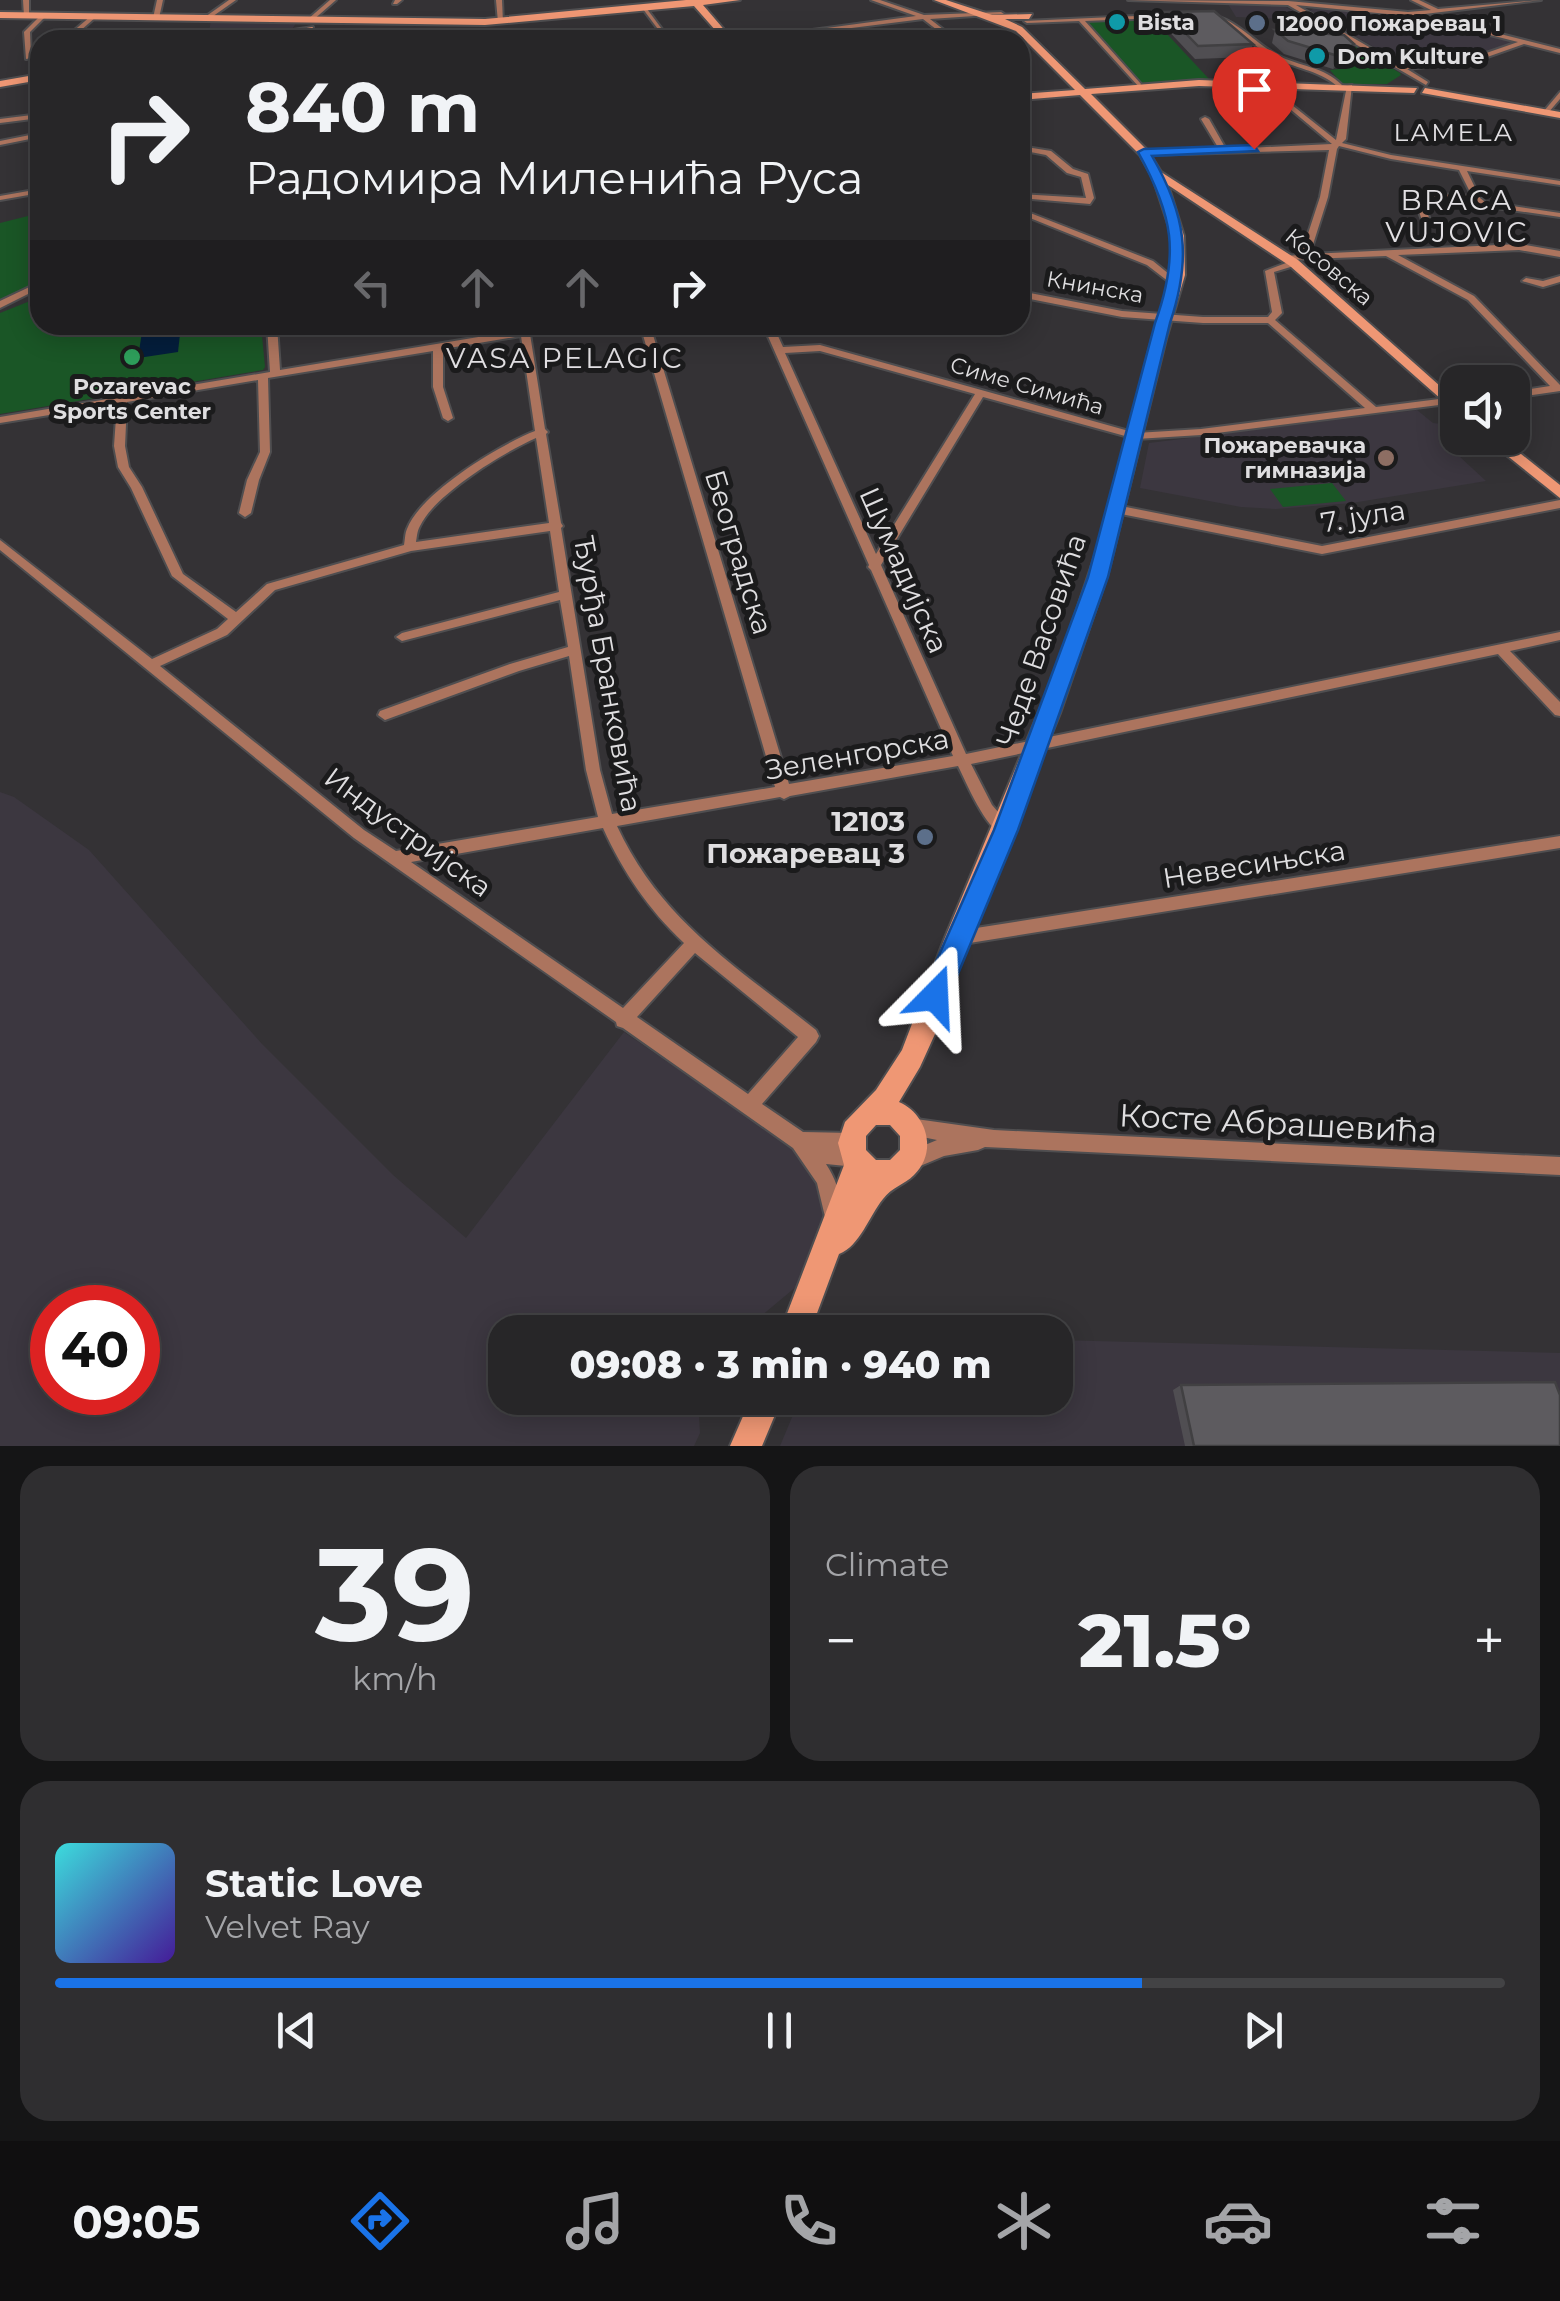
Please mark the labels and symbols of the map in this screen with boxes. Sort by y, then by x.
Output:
place label: Bista [1137,9,1195,36]
place label: 12000 Пожаревац 1 [1277,10,1501,37]
marker: Bista [1106,11,1128,33]
marker: 12000 Пожаревац 1 [1246,12,1268,34]
place label: Dom Kulture [1337,43,1485,70]
marker: Dom Kulture [1306,45,1328,67]
pin [1212,47,1297,150]
district label: LAMELA [1394,117,1514,147]
district label: BRACA VUJOVIC [1385,183,1529,249]
street label: Косовска [1280,223,1378,311]
street label: Книнска [1044,265,1146,309]
district label: VASA PELAGIC [446,341,684,375]
marker: Pozarevac Sports Center [121,346,143,368]
street label: Симе Симића [947,351,1107,421]
place label: Pozarevac Sports Center [53,373,211,425]
place label: Пожаревачка гимназија [1203,432,1366,484]
marker: Пожаревачка гимназија [1375,447,1397,469]
street label: Београдска [698,466,780,638]
street label: Шумадијска [852,482,956,658]
street label: 7. јула [1318,493,1408,539]
street label: Чеде Васовића [989,530,1093,750]
street label: Ђурђа Бранковића [567,533,649,815]
street label: Зеленгорска [762,721,952,787]
street label: Индустријска [318,760,498,904]
place label: 12103 Пожаревац 3 [706,804,905,870]
marker: 12103 Пожаревац 3 [914,826,936,848]
street label: Невесињска [1160,833,1348,895]
position arrow [883,944,987,1048]
street label: Косте Абрашевића [1118,1095,1438,1151]
speed limit sign: 40 [30,1285,160,1415]

